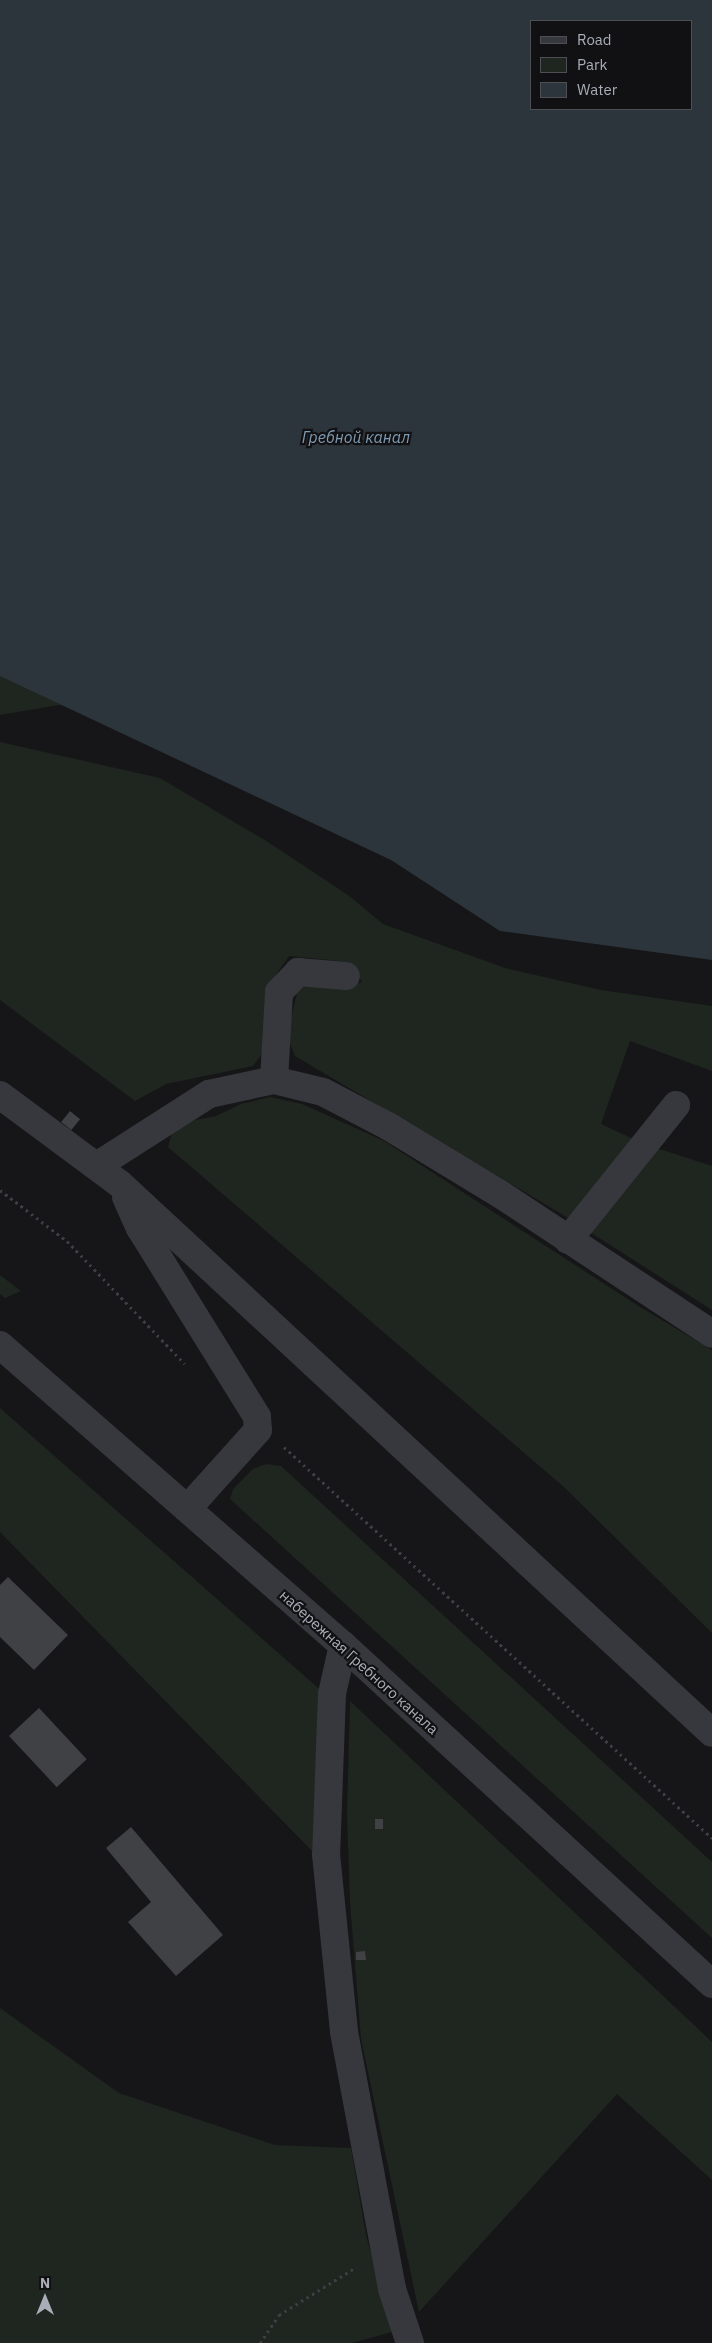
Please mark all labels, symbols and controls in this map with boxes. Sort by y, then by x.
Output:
legend [530,20,692,110]
text: Road [577,30,612,49]
text: Park [577,55,607,74]
text: Water [577,80,617,99]
water label: Гребной канал [302,427,410,447]
street label: набережная Гребного канала [276,1586,442,1738]
north arrow [20,2273,70,2323]
text: N [40,2274,50,2292]

